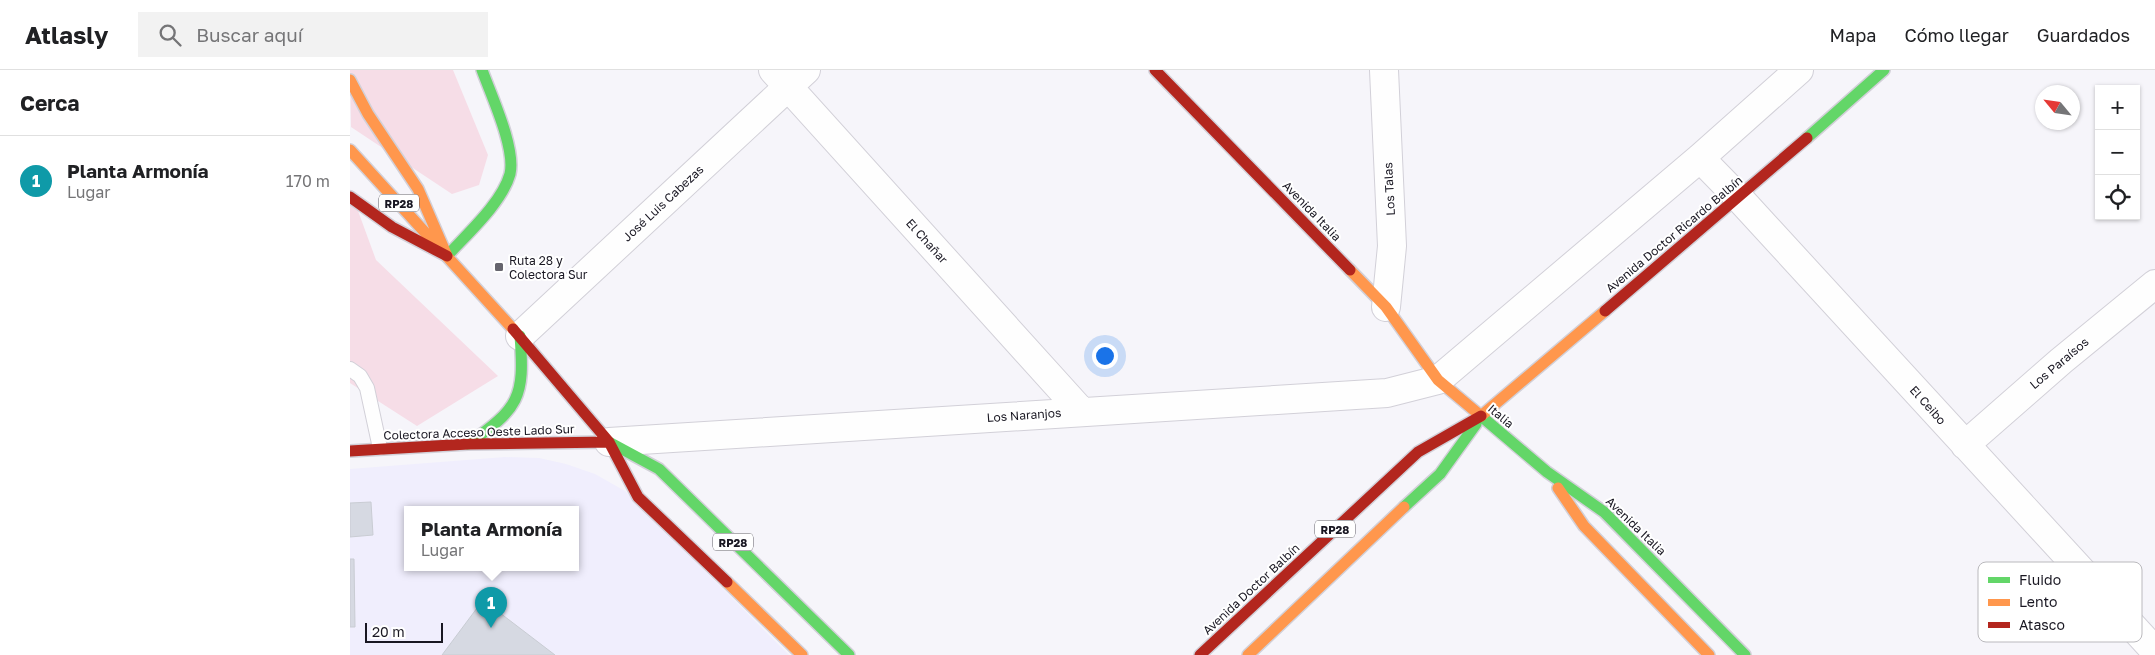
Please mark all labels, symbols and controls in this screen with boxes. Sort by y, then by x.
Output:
search box [138,12,488,57]
text: Atlasly [25,20,108,49]
icon: search [156,21,184,49]
text: Buscar aquí [196,23,303,46]
text: Mapa [1830,24,1876,46]
text: Cómo llegar [1904,24,2009,46]
text: Guardados [2037,24,2130,46]
north arrow [2035,85,2080,130]
map controls [2095,85,2140,220]
button: + [2095,85,2140,130]
text: Cerca [20,90,79,116]
button: − [2095,130,2140,175]
text: Planta Armonía [67,159,209,182]
street label: José Luis Cabezas [619,162,707,244]
street label: Los Talas [1380,162,1398,216]
text: 1 [32,171,40,191]
text: 170 m [286,171,330,191]
street label: Avenida Doctor Ricardo Balbín [1603,172,1745,296]
button: locate [2095,175,2140,220]
street label: Avenida Italia [1280,178,1344,244]
text: Lugar [67,182,111,202]
road number: RP28 [379,195,419,212]
street label: El Chañar [903,215,951,267]
place label: Ruta 28 y Colectora Sur [509,253,588,282]
marker: Ruta 28 y Colectora Sur [493,261,505,273]
street label: Los Paraísos [2026,334,2092,392]
your location [1092,343,1118,369]
street label: El Ceibo [1907,382,1949,428]
street label: Italia [1485,401,1517,431]
street label: Los Naranjos [986,405,1062,425]
street label: Colectora Acceso Oeste Lado Sur [383,421,575,443]
street label: Avenida Italia [1603,494,1669,558]
popup [404,506,579,571]
text: Planta Armonía [421,517,562,540]
road number: RP28 [1315,520,1355,538]
road number: RP28 [713,534,753,551]
text: Lugar [421,540,464,560]
street label: Avenida Doctor Balbín [1199,540,1303,638]
legend [1978,562,2142,642]
text: Fluido [2019,571,2061,588]
pin: 1 [475,587,507,628]
text: Lento [2019,593,2057,610]
text: Atasco [2019,616,2065,633]
scale bar [365,620,442,643]
text: 20 m [372,623,405,640]

